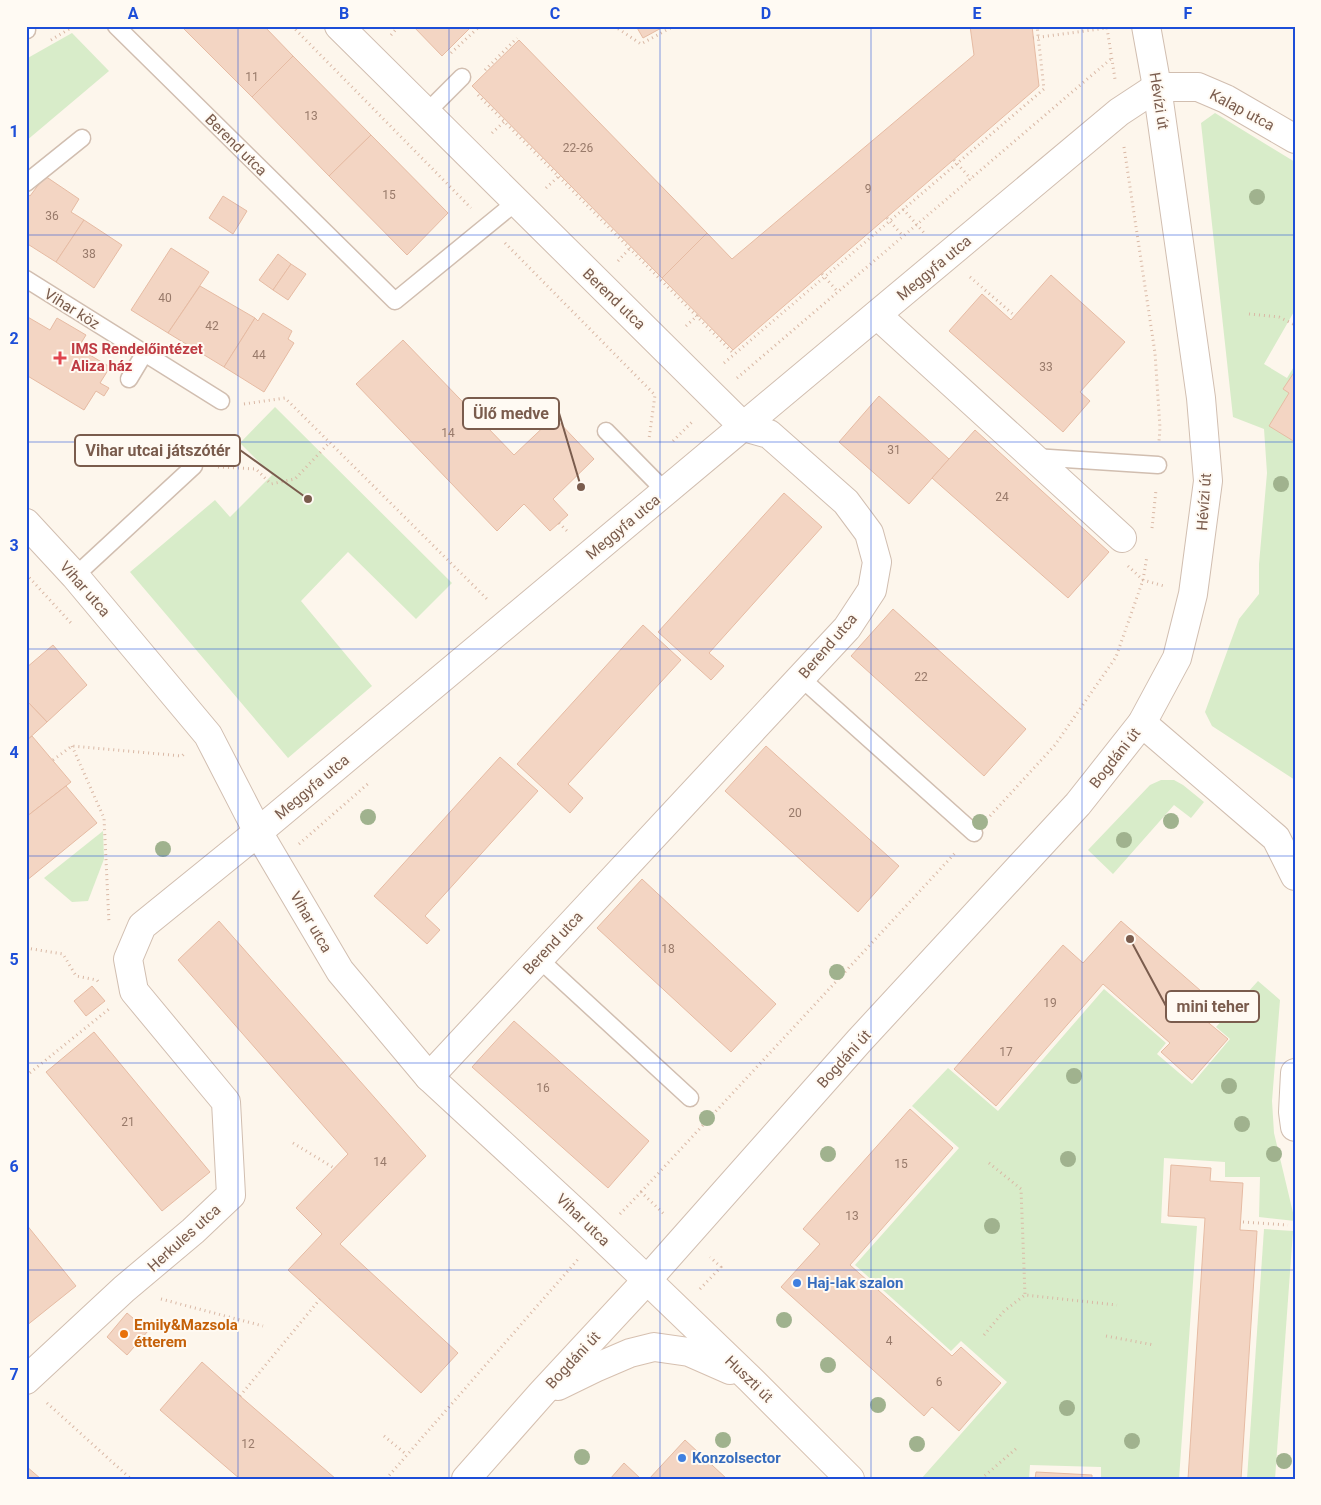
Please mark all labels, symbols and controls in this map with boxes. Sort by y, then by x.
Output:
text: A [128,4,139,23]
text: B [339,4,349,23]
text: C [550,4,560,23]
text: D [761,4,771,23]
text: E [973,4,982,23]
text: F [1184,4,1193,23]
house number: 11 [245,70,259,84]
street label: Hévízi út [1146,71,1172,131]
street label: Kalap utca [1207,85,1277,135]
house number: 13 [304,109,318,123]
street label: Berend utca [201,110,271,180]
text: 1 [9,122,19,141]
house number: 22-26 [563,141,593,155]
house number: 9 [865,182,871,196]
house number: 15 [382,188,396,202]
house number: 36 [45,209,59,223]
street label: Meggyfa utca [893,232,975,304]
house number: 38 [82,247,96,261]
street label: Berend utca [579,265,649,333]
street label: Vihar köz [41,285,103,333]
house number: 40 [158,291,172,305]
house number: 42 [205,319,219,333]
text: 2 [9,329,19,348]
place label: IMS Rendelőintézet Aliza ház [71,340,203,375]
house number: 44 [252,348,266,362]
marker: IMS Rendelőintézet Aliza ház [53,351,67,365]
house number: 33 [1039,360,1053,374]
callout: Ülő medve [463,398,559,429]
text: Ülő medve [473,404,549,423]
house number: 14 [441,426,455,440]
callout: Vihar utcai játszótér [75,435,240,466]
text: Vihar utcai játszótér [86,441,231,460]
house number: 31 [887,443,901,457]
street label: Hévízi út [1193,473,1215,531]
house number: 24 [995,490,1009,504]
street label: Meggyfa utca [582,491,664,563]
text: 3 [9,536,19,555]
street label: Vihar utca [56,558,114,620]
street label: Berend utca [795,610,861,682]
house number: 22 [914,670,928,684]
street label: Bogdáni út [1086,724,1144,792]
text: 4 [9,743,19,762]
street label: Meggyfa utca [271,751,353,823]
house number: 20 [788,806,802,820]
street label: Vihar utca [286,888,336,956]
street label: Berend utca [519,908,587,978]
house number: 18 [661,942,675,956]
text: 5 [9,950,19,969]
callout: mini teher [1166,991,1259,1022]
house number: 19 [1043,996,1057,1010]
text: mini teher [1177,997,1250,1016]
street label: Bogdáni út [813,1026,875,1092]
house number: 17 [999,1045,1013,1059]
house number: 16 [536,1081,550,1095]
house number: 21 [121,1115,135,1129]
house number: 14 [373,1155,387,1169]
text: 6 [9,1157,19,1176]
house number: 15 [894,1157,908,1171]
street label: Vihar utca [552,1190,614,1250]
street label: Herkules utca [144,1201,224,1275]
house number: 13 [845,1209,859,1223]
place label: Haj-lak szalon [807,1274,903,1292]
marker: Haj-lak szalon [791,1277,803,1289]
place label: Emily&Mazsola étterem [134,1316,238,1351]
marker: Emily&Mazsola étterem [118,1328,130,1340]
street label: Bogdáni út [542,1328,604,1392]
house number: 4 [886,1334,893,1348]
street label: Huszti út [721,1352,777,1406]
text: 7 [9,1365,19,1384]
house number: 6 [936,1375,943,1389]
house number: 12 [241,1437,255,1451]
place label: Konzolsector [692,1449,781,1467]
marker: Konzolsector [676,1452,688,1464]

